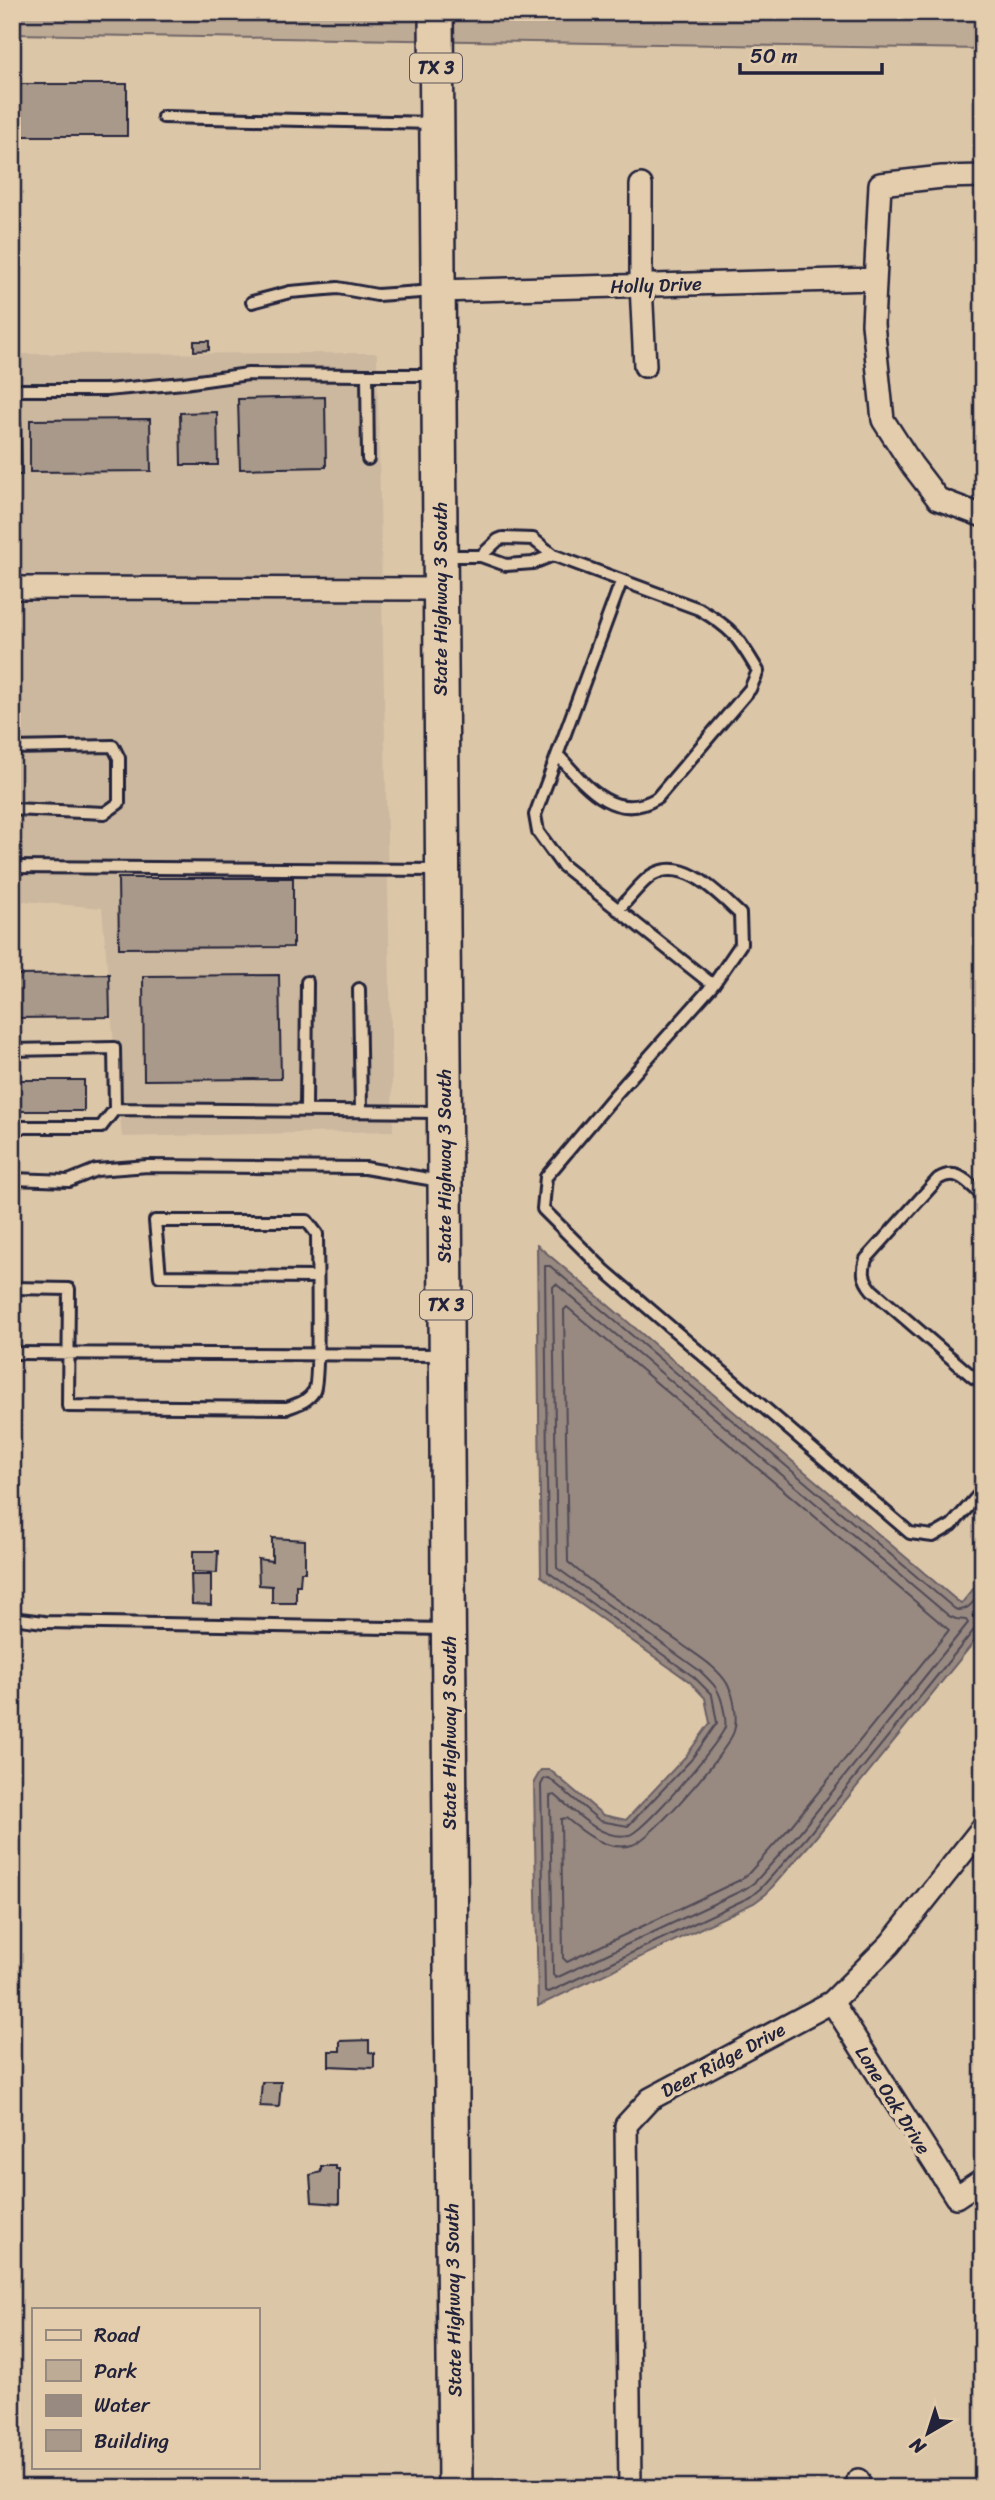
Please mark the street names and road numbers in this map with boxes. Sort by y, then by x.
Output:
road number: TX 3 [410,54,462,82]
street label: Holly Drive [610,267,703,303]
street label: State Highway 3 South [424,502,457,696]
street label: State Highway 3 South [428,1069,461,1263]
road number: TX 3 [420,1290,472,1320]
street label: State Highway 3 South [433,1636,466,1830]
street label: Deer Ridge Drive [655,2013,791,2107]
street label: Lone Oak Drive [846,2039,940,2161]
street label: State Highway 3 South [435,2203,471,2397]

